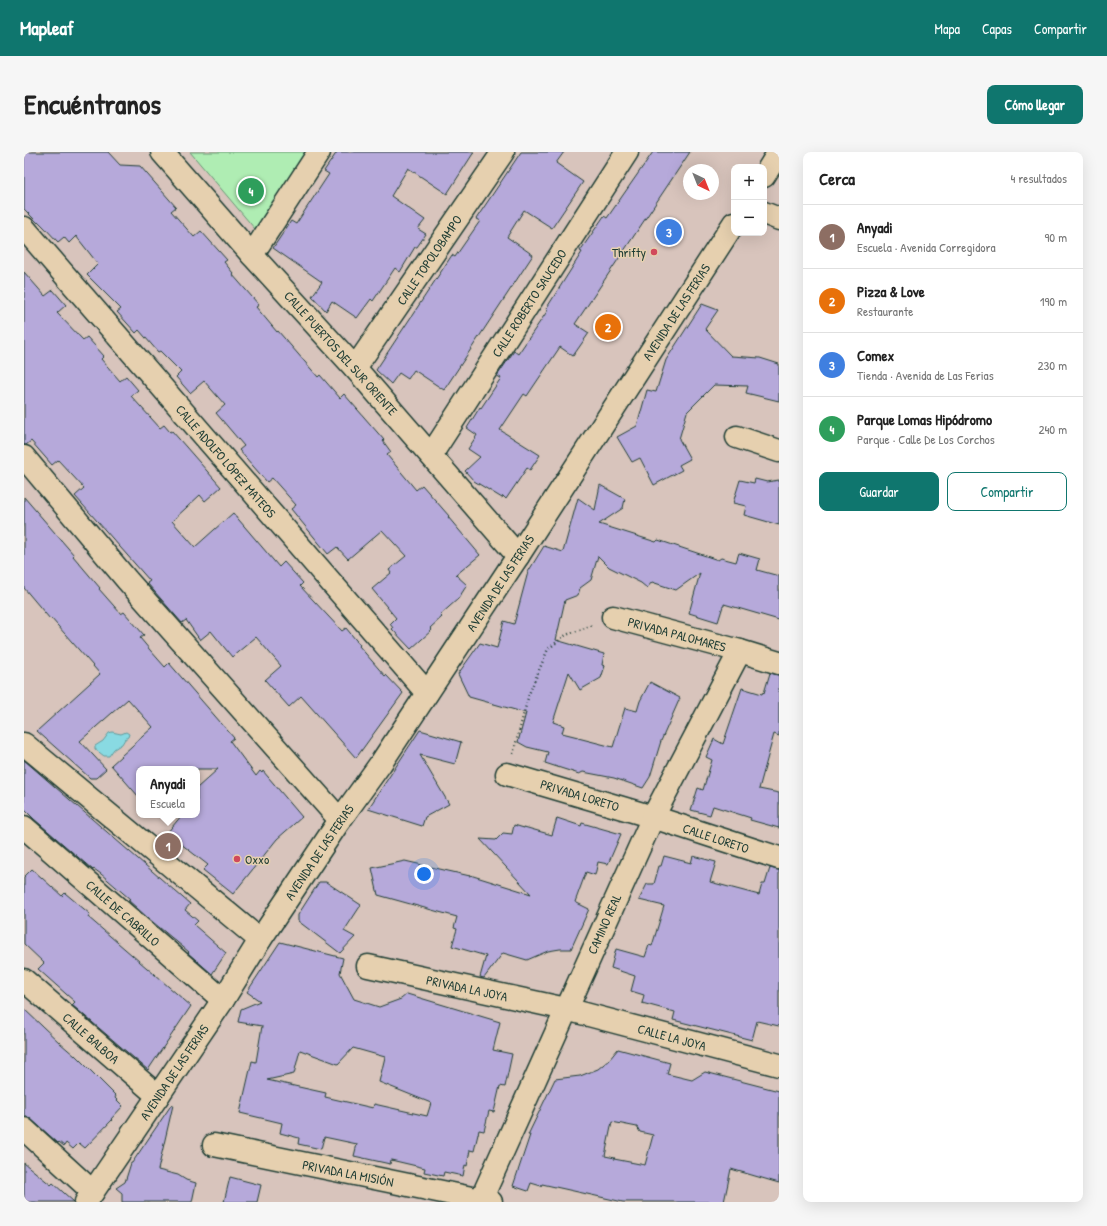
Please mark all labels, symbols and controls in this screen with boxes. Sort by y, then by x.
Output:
text: Mapleaf [20,15,74,41]
text: Mapa [935,19,960,38]
text: Capas [982,19,1012,38]
text: Compartir [1034,19,1087,38]
text: Encuéntranos [24,85,161,123]
button: Cómo llegar [987,85,1083,124]
north arrow [683,164,719,200]
map controls [731,164,767,236]
button: + [731,164,767,200]
text: Cerca [819,167,855,190]
text: 4 resultados [1010,169,1067,187]
pin: 4 [238,176,264,206]
button: − [731,200,767,236]
street label: CALLE TOPOLOBAMPO [392,211,466,309]
pin: 3 [656,217,682,247]
text: Anyadi [857,217,893,238]
text: 1 [830,228,834,246]
text: 90 m [1045,228,1067,246]
text: Escuela · Avenida Corregidora [857,238,996,256]
place label: Thrifty [612,243,646,261]
street label: CALLE ROBERTO SAUCEDO [487,246,571,360]
marker: Thrifty [649,247,659,257]
street label: AVENIDA DE LAS FERIAS [638,260,714,364]
text: Pizza & Love [857,281,925,302]
street label: CALLE PUERTOS DEL SUR ORIENTE [280,287,402,419]
text: 2 [829,292,835,310]
text: 190 m [1040,292,1067,310]
text: Restaurante [857,302,913,320]
pin: 2 [595,312,621,342]
text: Comex [857,345,894,366]
text: 3 [829,356,835,374]
text: 230 m [1037,356,1067,374]
text: Tienda · Avenida de Las Ferias [857,366,994,384]
street label: CALLE ADOLFO LÓPEZ MATEOS [172,401,280,521]
text: Parque Lomas Hipódromo [857,409,992,430]
text: 4 [830,420,834,438]
text: 240 m [1038,420,1067,438]
text: Parque · Calle De Los Corchos [857,430,995,448]
button: Guardar [819,472,939,511]
button: Compartir [947,472,1067,511]
street label: AVENIDA DE LAS FERIAS [462,531,538,635]
street label: PRIVADA PALOMARES [626,612,728,656]
popup [136,766,200,818]
text: Anyadi [150,773,186,794]
street label: PRIVADA LORETO [538,774,622,816]
text: Escuela [150,794,185,812]
street label: AVENIDA DE LAS FERIAS [280,801,358,903]
street label: CALLE LORETO [680,819,752,857]
pin: 1 [155,831,181,861]
place label: Oxxo [245,850,269,868]
marker: Oxxo [232,854,242,864]
your location [414,864,434,884]
street label: CALLE DE CABRILLO [82,876,164,950]
street label: CAMINO REAL [583,891,625,957]
street label: PRIVADA LA JOYA [425,971,510,1006]
street label: CALLE BALBOA [59,1008,124,1068]
street label: CALLE LA JOYA [636,1019,709,1055]
street label: AVENIDA DE LAS FERIAS [135,1021,213,1123]
street label: PRIVADA LA MISIÓN [301,1155,395,1191]

